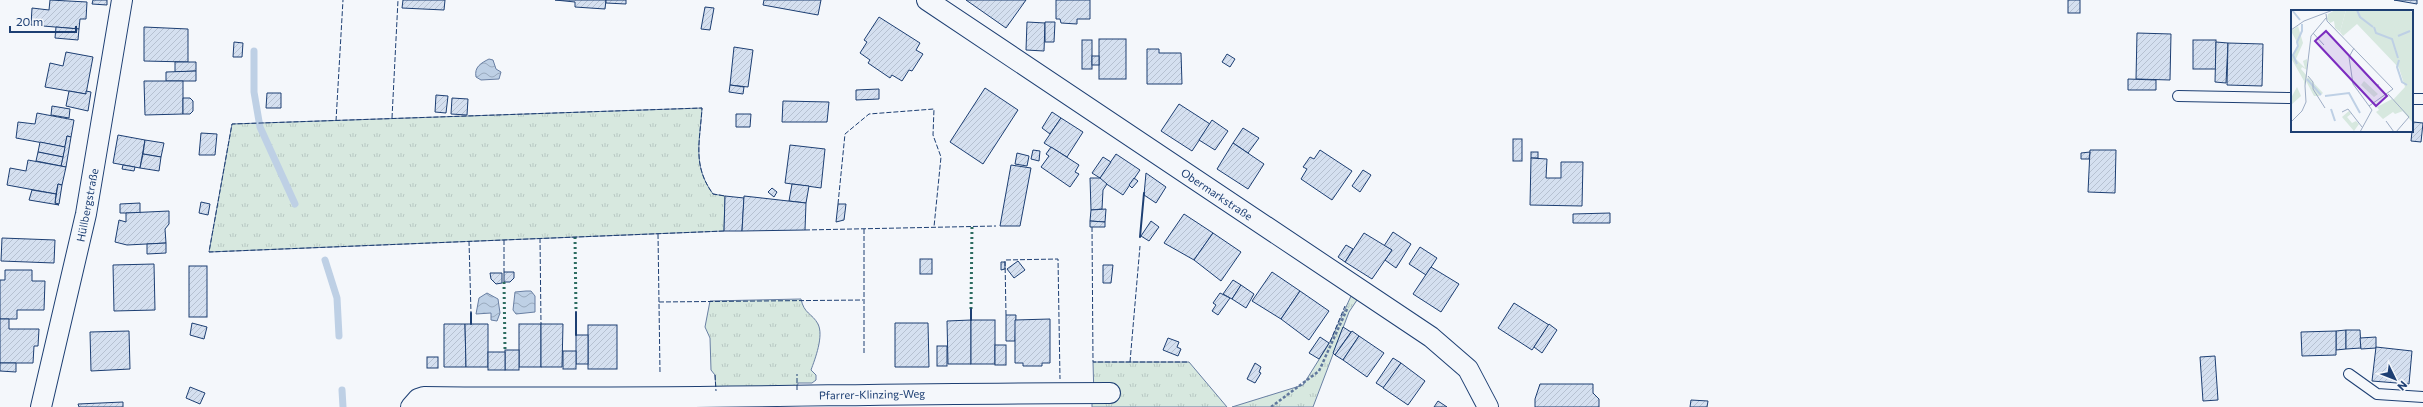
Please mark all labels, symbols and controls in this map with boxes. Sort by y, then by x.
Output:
scale bar [10,8,76,34]
inset map [2291,10,2413,132]
text: 20 m [16,14,43,28]
street label: Obermarkstraße [1179,165,1255,223]
street label: Hüllbergstraße [73,167,101,243]
north arrow [2375,359,2415,399]
text: N [2395,379,2410,394]
street label: Pfarrer-Klinzing-Weg [819,387,925,401]

